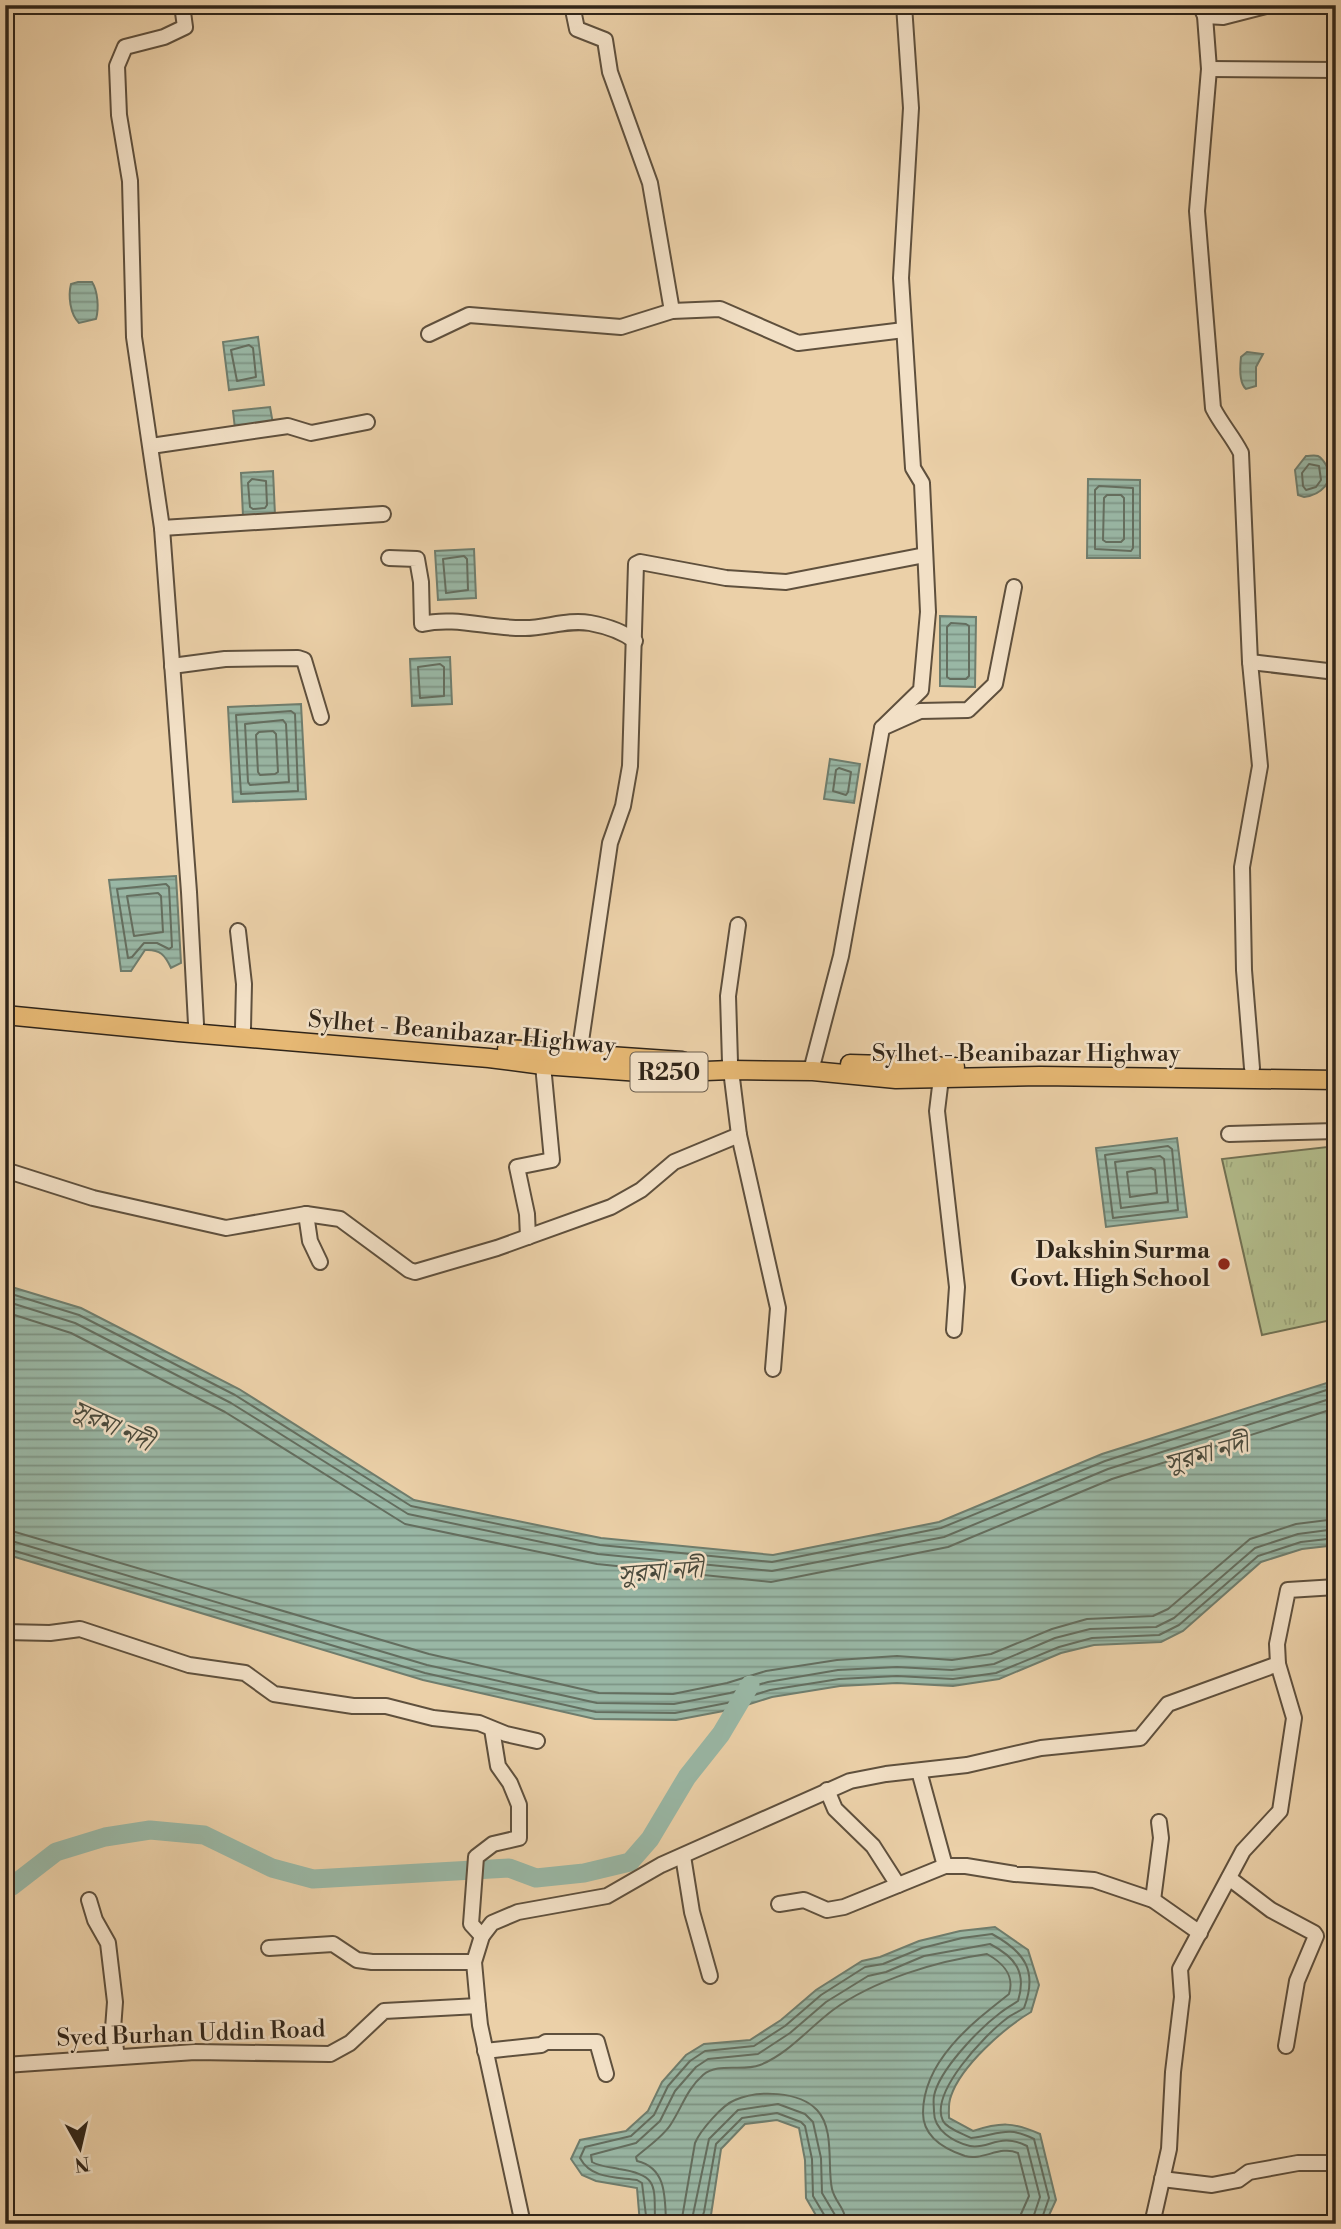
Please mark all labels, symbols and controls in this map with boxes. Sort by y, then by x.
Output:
street label: Sylhet - Beanibazar Highway [307,1005,617,1061]
street label: Sylhet - Beanibazar Highway [872,1039,1181,1069]
road number: R250 [630,1052,708,1092]
place label: Dakshin Surma Govt. High School [1010,1236,1211,1294]
marker: Dakshin Surma Govt. High School [1216,1256,1232,1272]
water label: সুরমা নদী [66,1393,160,1460]
water label: সুরমা নদী [1161,1427,1255,1480]
water label: সুরমা নদী [616,1553,707,1591]
street label: Syed Burhan Uddin Road [56,2014,326,2054]
north arrow [46,2114,116,2184]
text: N [73,2151,91,2177]

